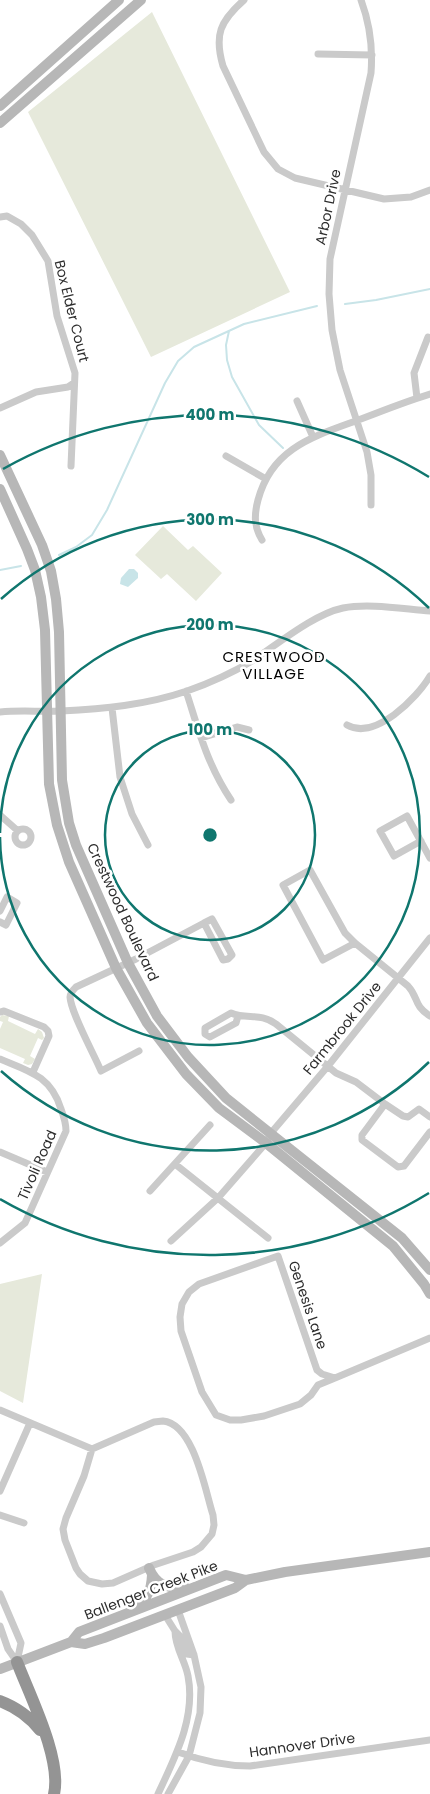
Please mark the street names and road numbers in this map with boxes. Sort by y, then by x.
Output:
street label: Arbor Drive [310,167,346,247]
street label: Box Elder Court [50,258,94,364]
street label: Crestwood Boulevard [82,840,164,984]
street label: Farmbrook Drive [298,977,386,1079]
street label: Tivoli Road [13,1127,61,1203]
street label: Genesis Lane [284,1258,333,1352]
street label: Ballenger Creek Pike [81,1555,221,1625]
street label: Hannover Drive [248,1728,357,1762]

